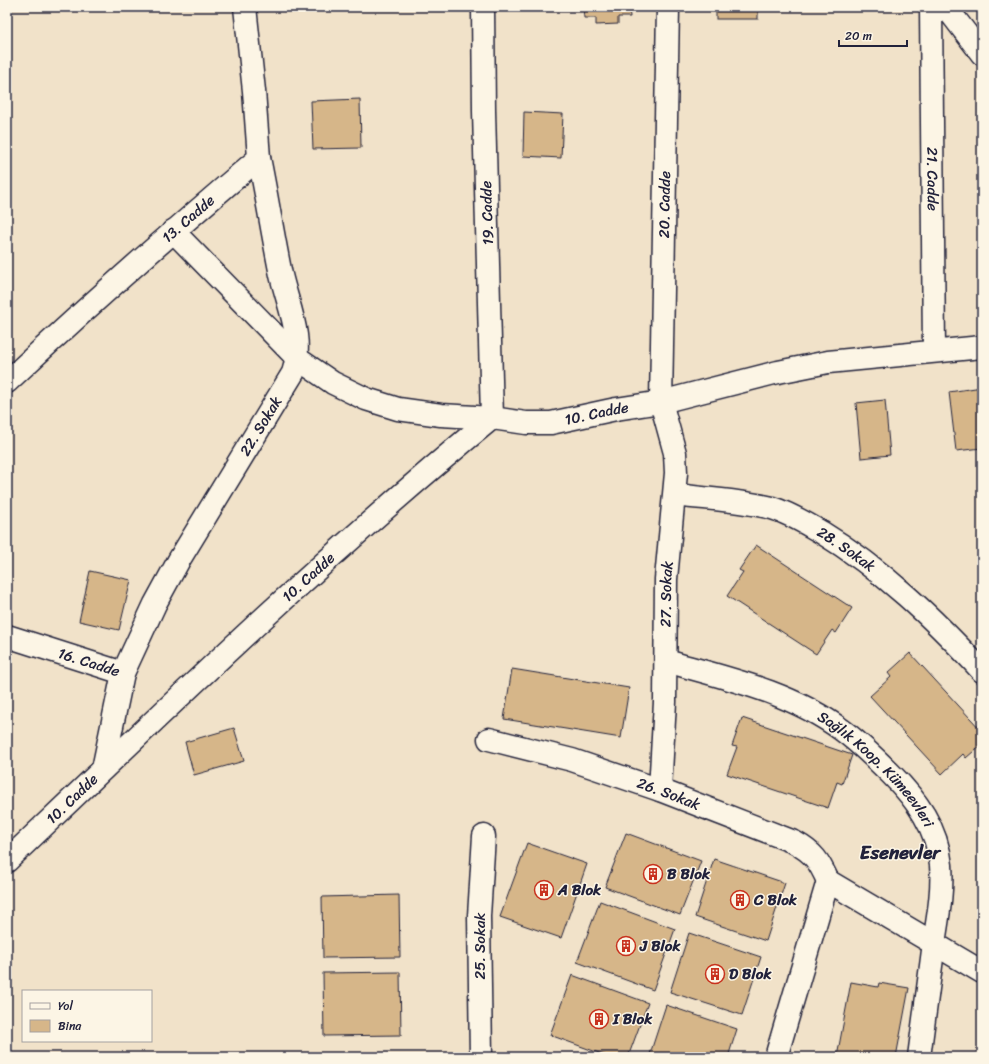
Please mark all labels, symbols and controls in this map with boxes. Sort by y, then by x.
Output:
scale bar [839,22,907,48]
text: 20 m [845,25,872,47]
street label: 21. Cadde [919,147,946,211]
street label: 20. Cadde [651,171,678,238]
street label: 19. Cadde [473,180,501,246]
street label: 13. Cadde [156,188,221,249]
street label: 22. Sokak [232,391,289,461]
street label: 10. Cadde [562,394,631,433]
street label: 28. Sokak [812,519,881,579]
street label: 10. Cadde [276,546,341,609]
street label: 27. Sokak [653,560,681,627]
street label: 16. Cadde [55,640,124,684]
street label: Sağlık Koop. Kümeevleri [812,704,942,832]
street label: 10. Cadde [40,767,105,831]
street label: 26. Sokak [633,770,704,817]
district label: Esenevler [860,836,942,869]
place label: B Blok [667,861,711,887]
building icon: B Blok [642,863,664,885]
place label: A Blok [557,877,602,903]
building icon: A Blok [533,879,555,901]
place label: C Blok [753,887,798,913]
building icon: C Blok [729,889,751,911]
street label: 25. Sokak [467,913,493,979]
place label: J Blok [639,933,681,959]
building icon: J Blok [615,935,637,957]
place label: D Blok [729,961,772,987]
building icon: D Blok [704,963,726,985]
legend [22,990,152,1042]
text: Yol [58,995,73,1017]
place label: I Blok [612,1006,653,1032]
building icon: I Blok [588,1008,610,1030]
text: Bina [58,1015,82,1037]

